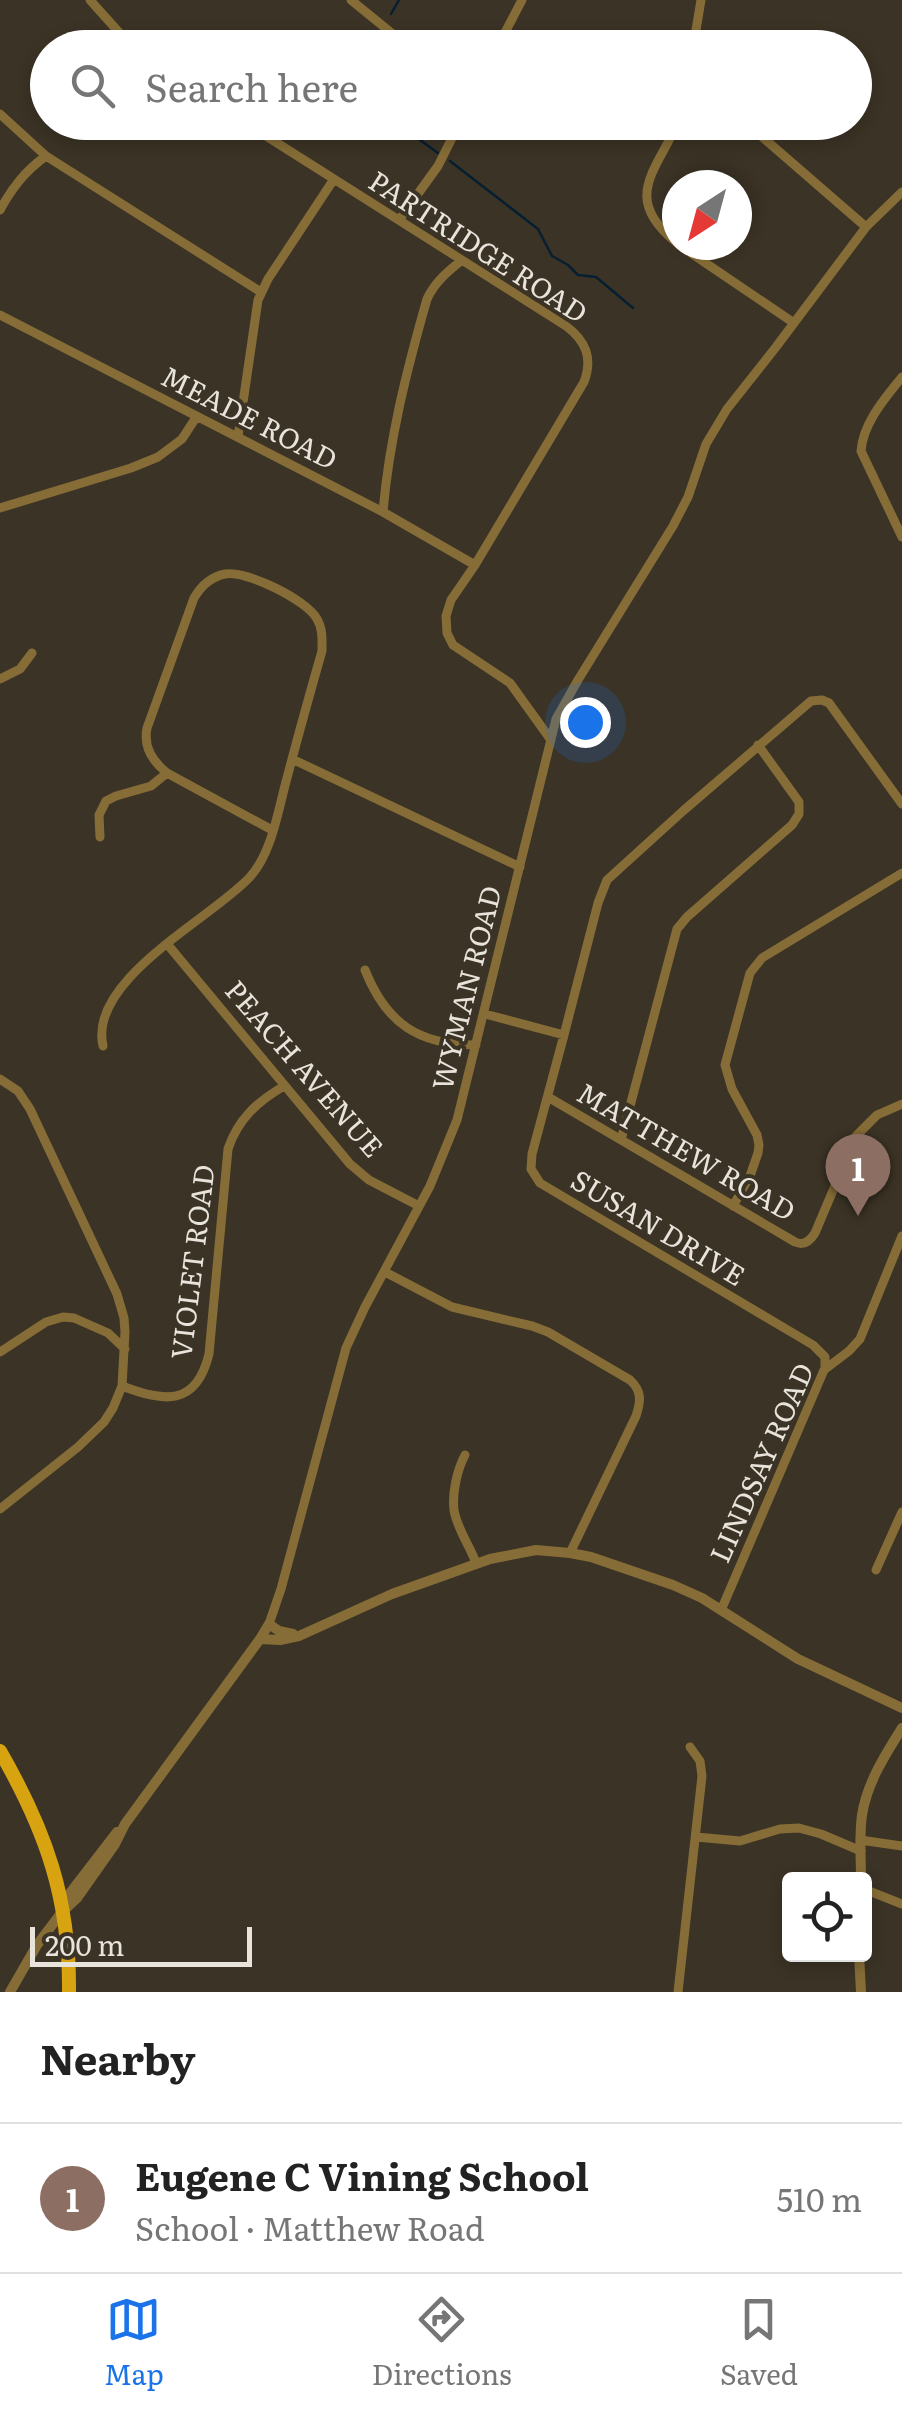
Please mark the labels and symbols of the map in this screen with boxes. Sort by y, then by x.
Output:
street label: PARTRIDGE ROAD [361,159,597,332]
north arrow [662,170,752,260]
street label: MEADE ROAD [155,354,345,479]
your location [560,697,611,748]
street label: WYMAN ROAD [419,881,511,1094]
street label: PEACH AVENUE [216,970,395,1166]
street label: MATTHEW ROAD [570,1071,804,1230]
pin: 1 [826,1134,890,1216]
street label: SUSAN DRIVE [564,1158,754,1295]
street label: VIOLET ROAD [158,1162,224,1361]
street label: LINDSAY ROAD [697,1356,823,1569]
scale bar [30,1922,252,1966]

